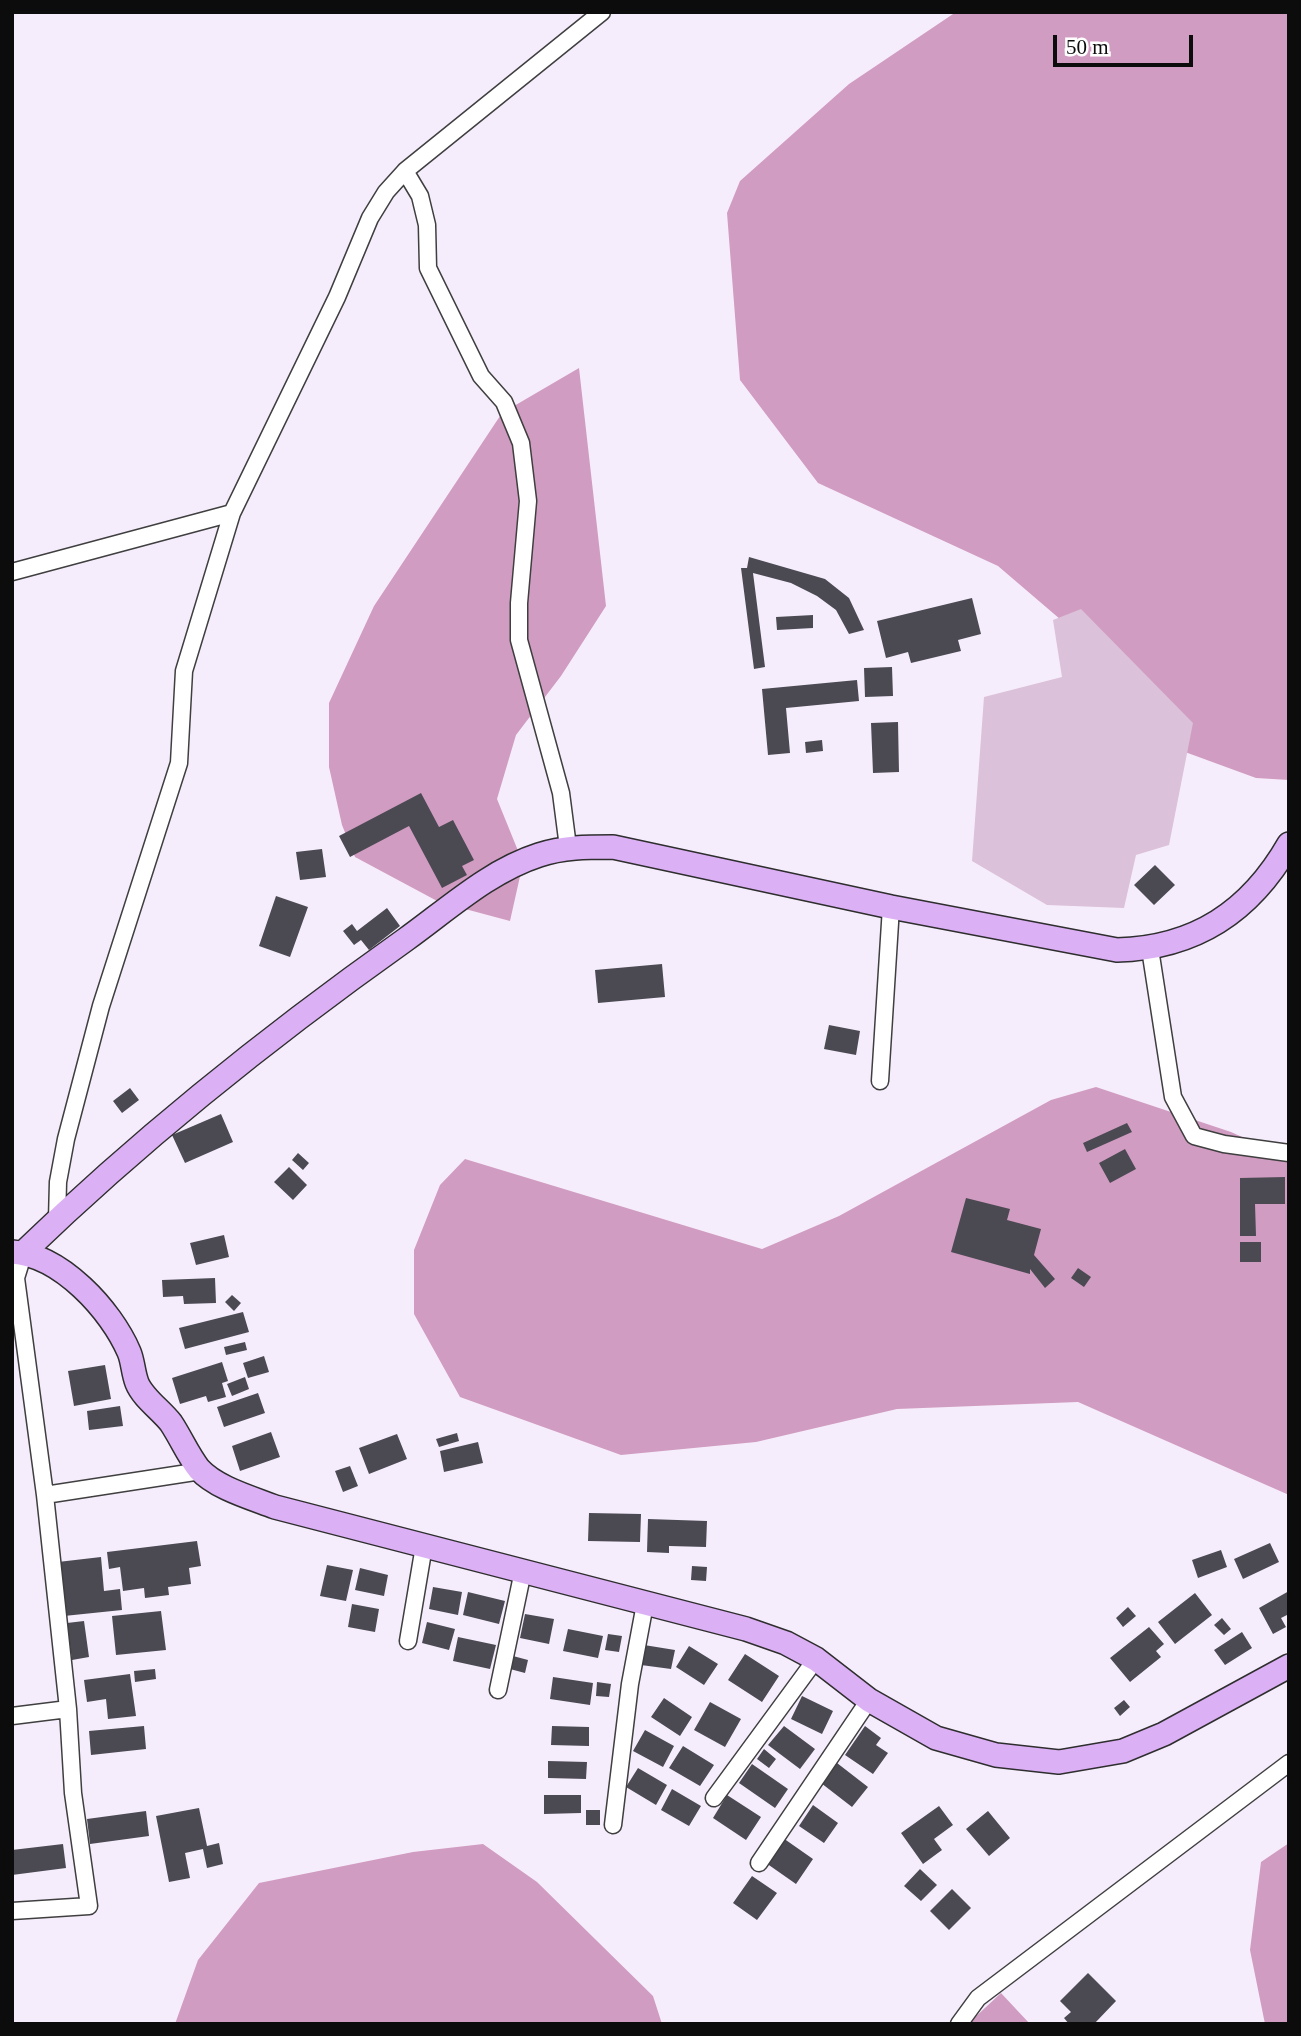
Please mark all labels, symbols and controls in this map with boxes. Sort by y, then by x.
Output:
scale bar [1056,21,1196,65]
text: 50 m [1066,35,1109,59]

